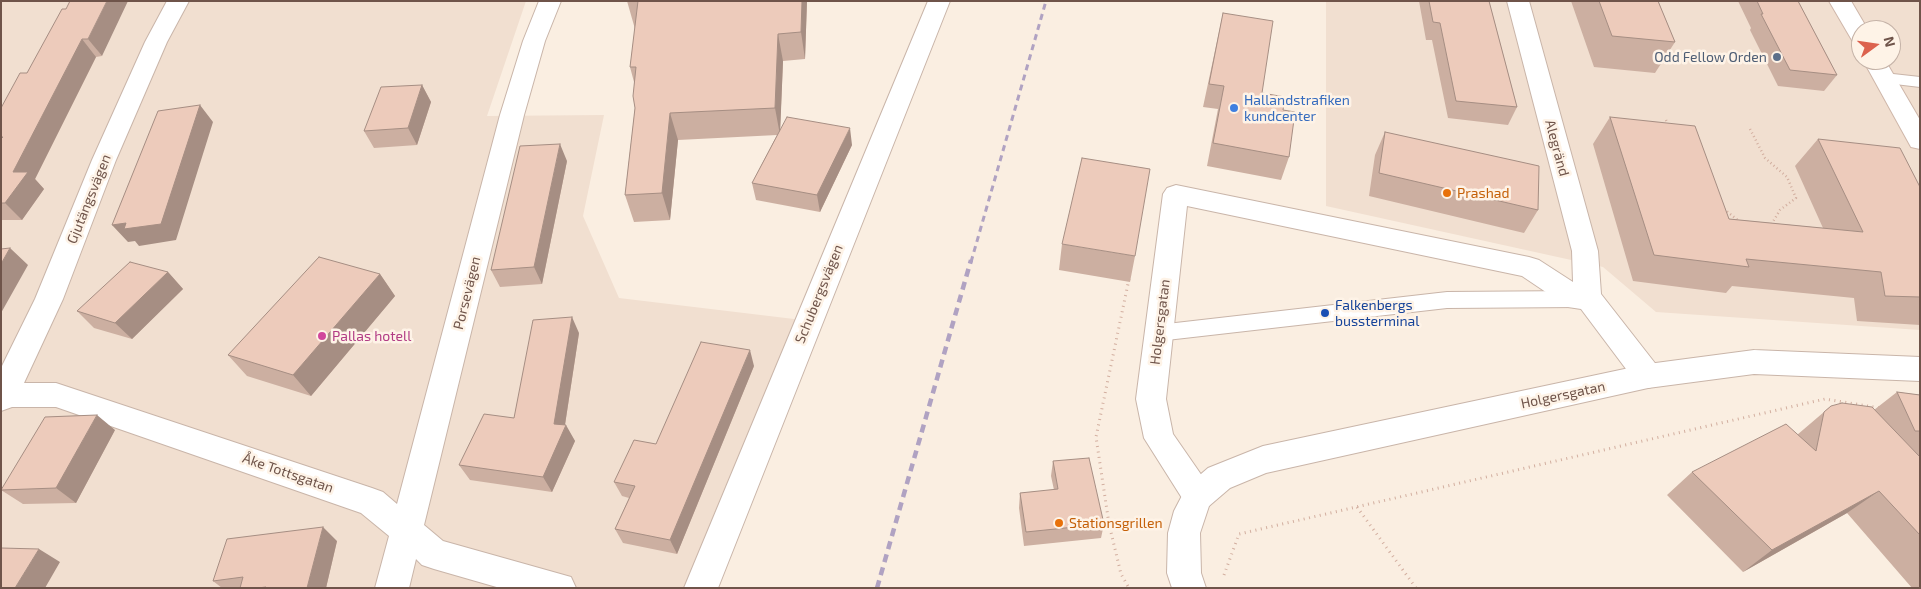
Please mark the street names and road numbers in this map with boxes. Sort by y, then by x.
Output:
street label: Alegränd [1541,118,1573,178]
street label: Gjutängsvägen [63,152,115,246]
street label: Schubergsvägen [792,242,846,346]
street label: Porsevägen [450,255,484,331]
street label: Holgersgatan [1146,278,1174,366]
street label: Holgersgatan [1519,378,1607,412]
street label: Åke Tottsgatan [240,450,336,496]

